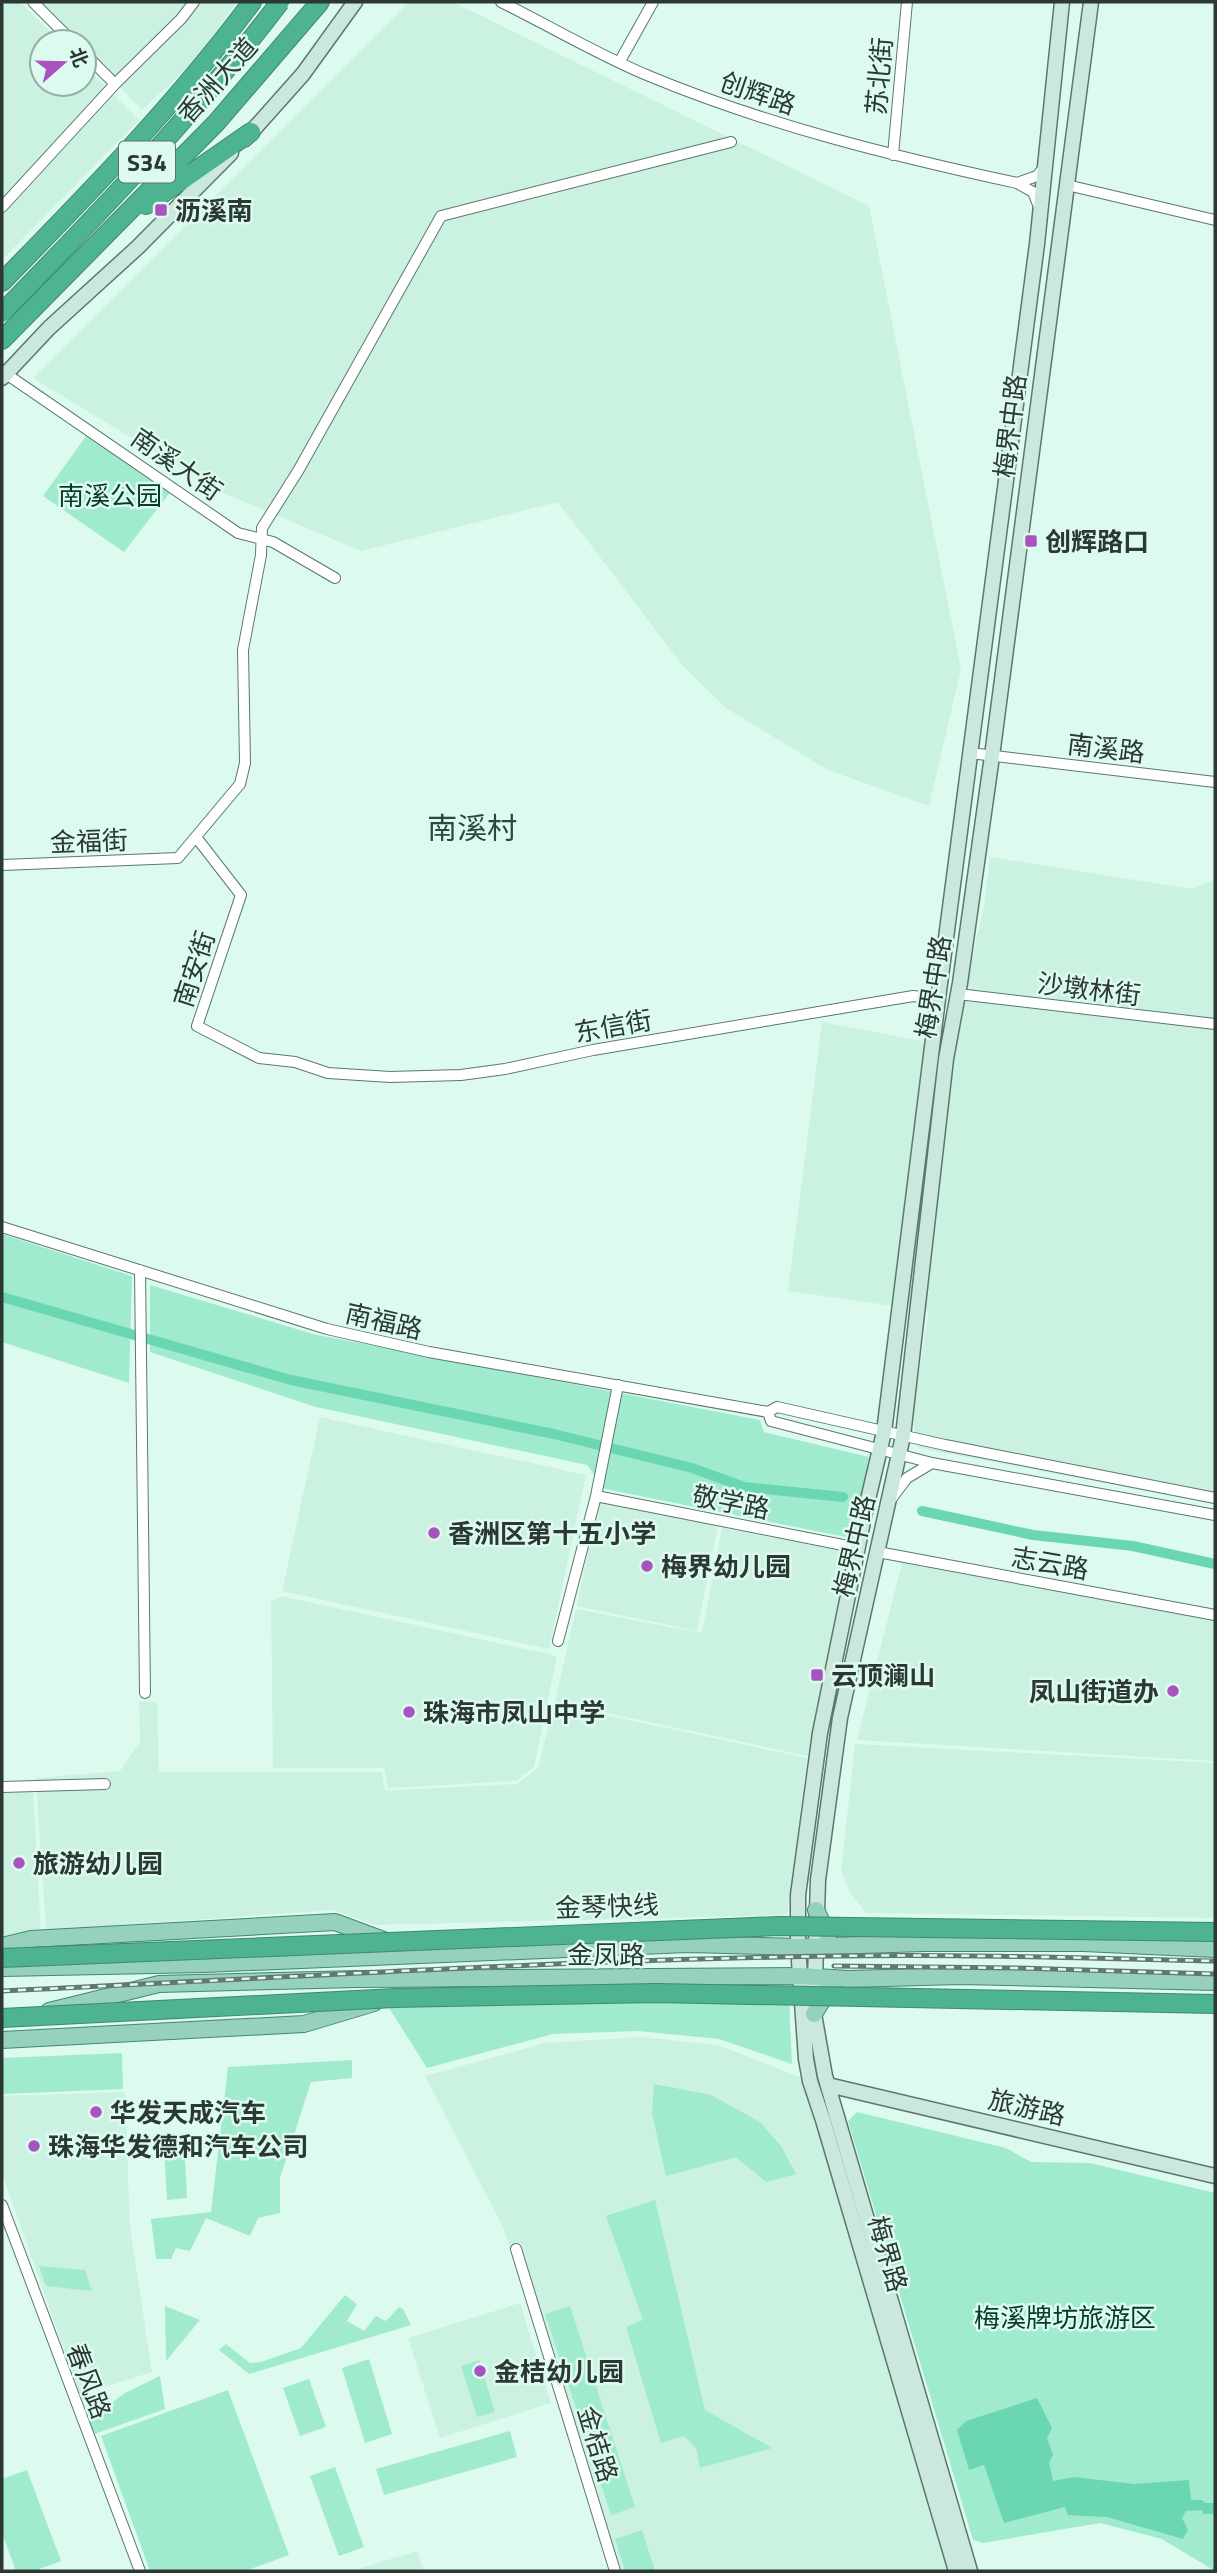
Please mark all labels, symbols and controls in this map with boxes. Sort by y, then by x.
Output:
north arrow [28,28,98,98]
street label: 香洲大道 [168,28,266,132]
street label: 苏北街 [856,35,902,117]
text: 北 [63,43,96,71]
street label: 创辉路 [715,62,801,124]
road number: S34 [119,142,175,182]
place label: 沥溪南 [175,191,253,230]
marker: 沥溪南 [153,202,169,218]
street label: 梅界中路 [984,372,1036,480]
street label: 南溪大街 [123,418,231,510]
park label: 南溪公园 [58,476,162,515]
place label: 创辉路口 [1045,522,1149,561]
marker: 创辉路口 [1023,533,1039,549]
street label: 南溪路 [1065,724,1147,772]
district label: 南溪村 [427,805,517,851]
street label: 金福街 [49,820,129,862]
street label: 南安街 [163,926,225,1012]
street label: 梅界中路 [906,933,960,1041]
street label: 沙墩林街 [1035,963,1143,1015]
street label: 东信街 [571,1000,655,1052]
street label: 南福路 [342,1293,426,1349]
street label: 敬学路 [689,1475,773,1529]
street label: 梅界中路 [823,1491,885,1601]
place label: 香洲区第十五小学 [448,1514,656,1553]
marker: 香洲区第十五小学 [426,1525,442,1541]
street label: 志云路 [1008,1537,1092,1589]
place label: 梅界幼儿园 [661,1547,791,1586]
marker: 梅界幼儿园 [639,1558,655,1574]
place label: 云顶澜山 [831,1656,935,1695]
marker: 云顶澜山 [809,1667,825,1683]
place label: 凤山街道办 [1029,1672,1159,1711]
marker: 凤山街道办 [1165,1683,1181,1699]
place label: 珠海市凤山中学 [423,1693,605,1732]
marker: 珠海市凤山中学 [401,1704,417,1720]
place label: 旅游幼儿园 [33,1844,163,1883]
marker: 旅游幼儿园 [11,1855,27,1871]
street label: 金琴快线 [554,1885,660,1927]
street label: 金凤路 [567,1935,645,1974]
street label: 旅游路 [985,2079,1069,2135]
place label: 华发天成汽车 [110,2093,266,2132]
marker: 华发天成汽车 [88,2104,104,2120]
place label: 珠海华发德和汽车公司 [48,2127,308,2166]
marker: 珠海华发德和汽车公司 [26,2138,42,2154]
street label: 梅界路 [859,2211,917,2297]
park label: 梅溪牌坊旅游区 [974,2298,1156,2337]
street label: 春风路 [57,2338,121,2424]
place label: 金桔幼儿园 [494,2352,624,2391]
marker: 金桔幼儿园 [472,2363,488,2379]
street label: 金桔路 [568,2401,628,2487]

